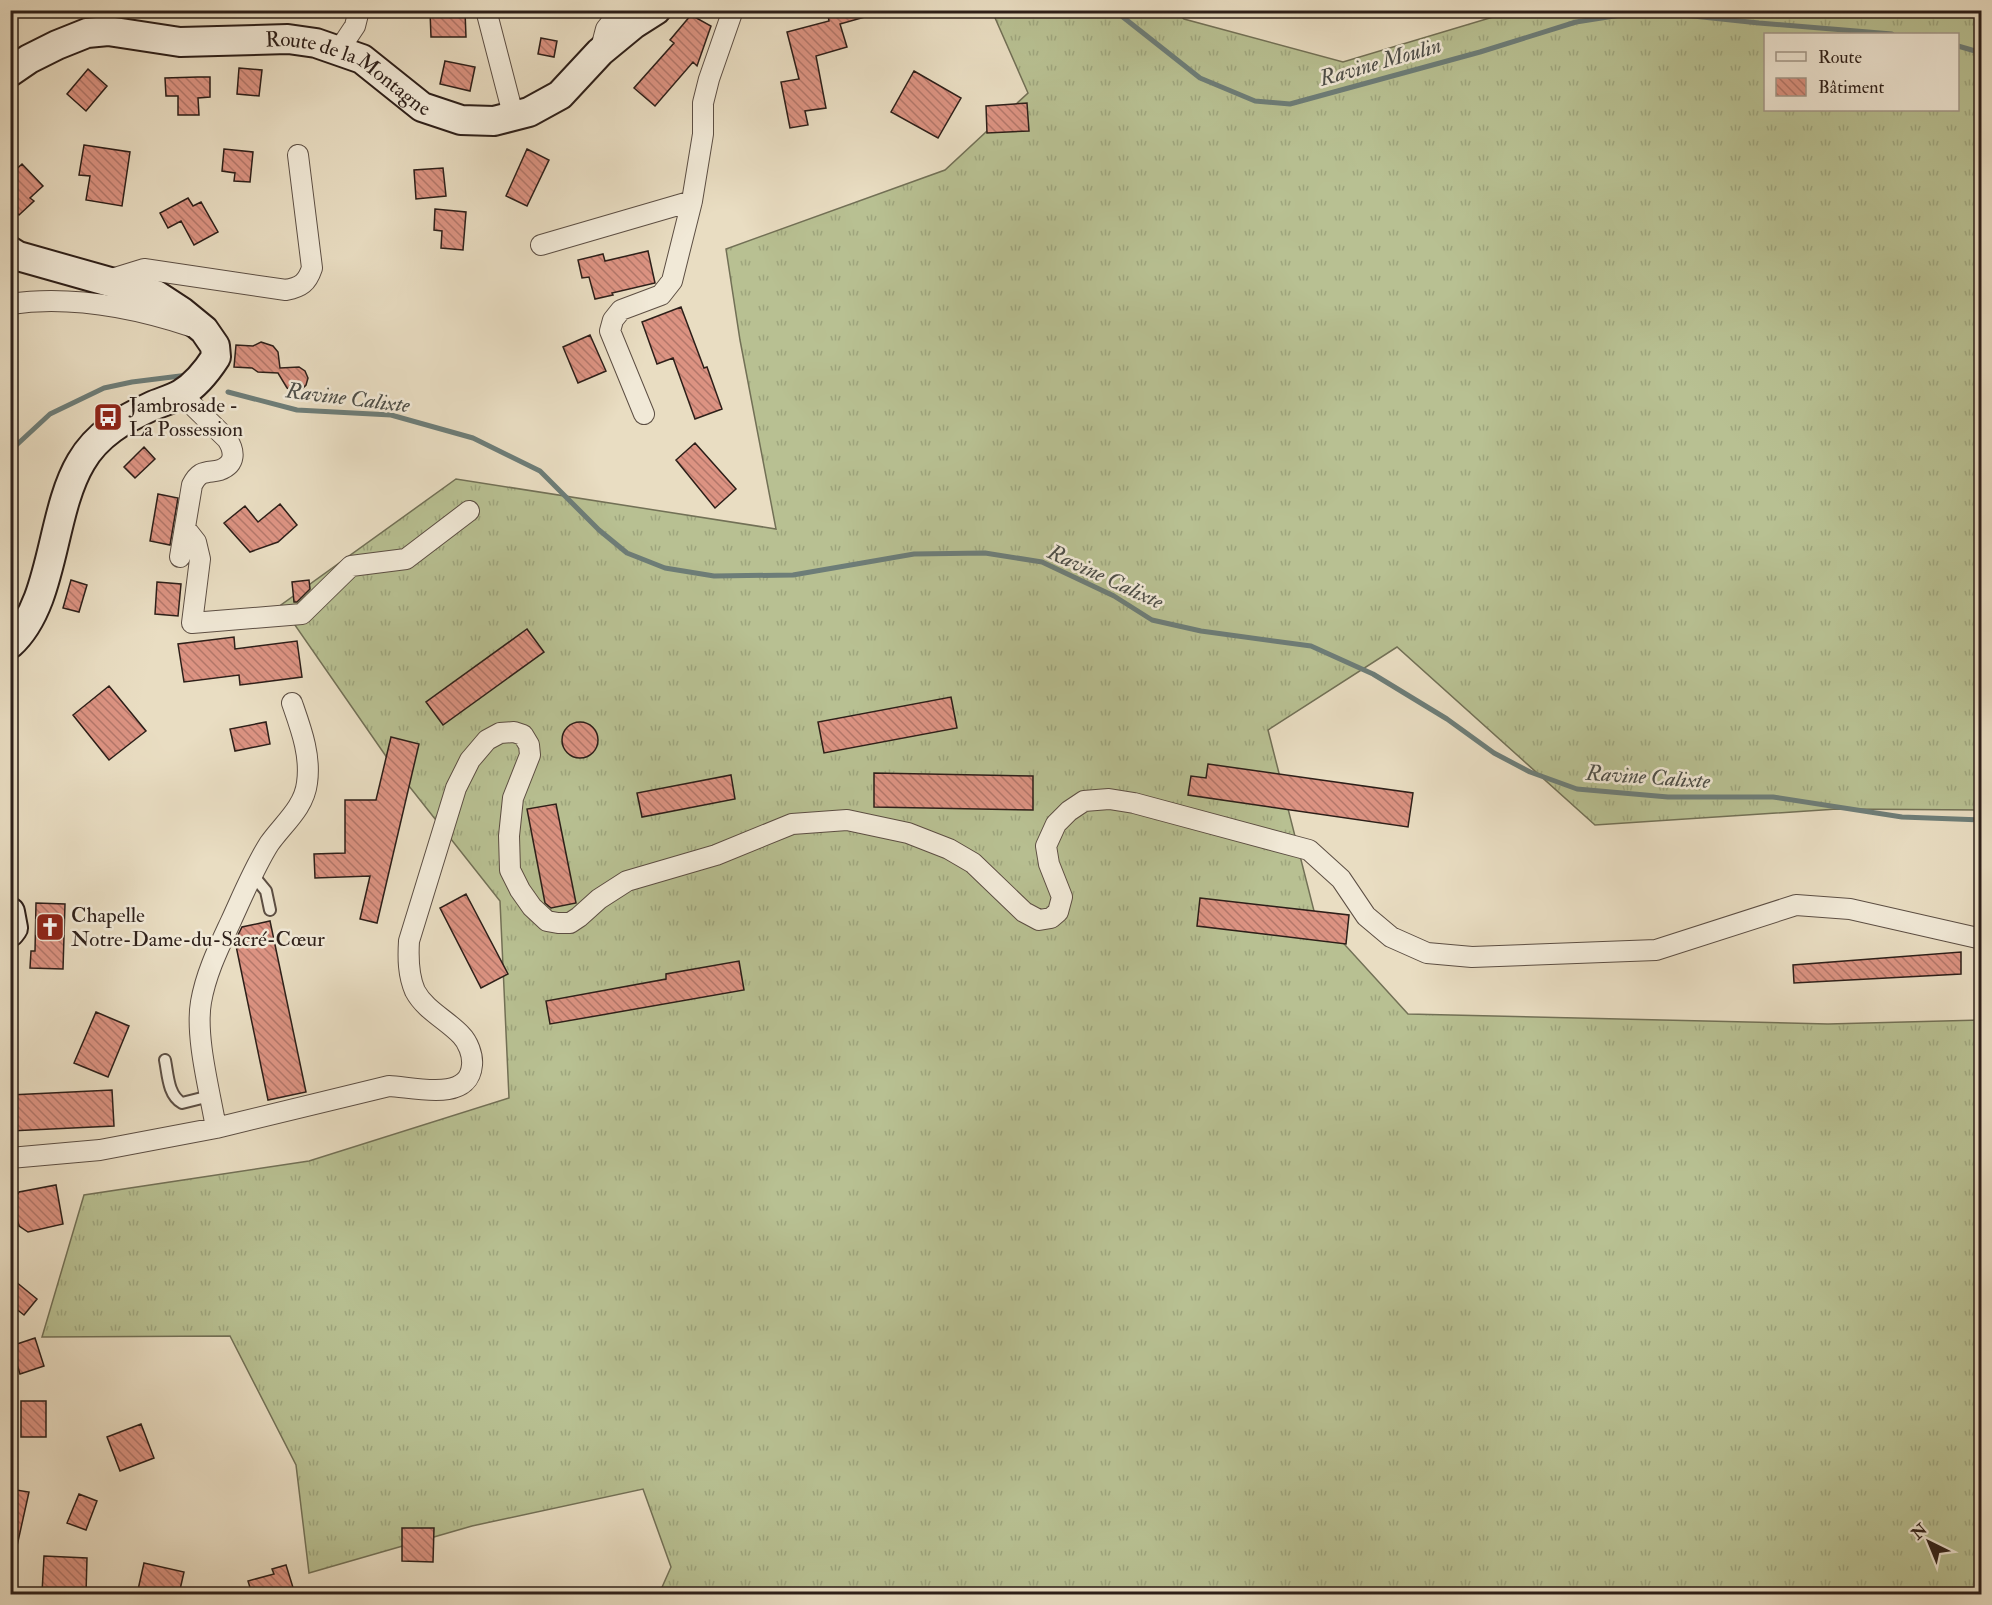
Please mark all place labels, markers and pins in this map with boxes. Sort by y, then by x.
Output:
place label: Jambrosade - La Possession [128,392,243,443]
bus stop icon: Jambrosade - La Possession [92,401,124,433]
place label: Chapelle Notre-Dame-du-Sacré-Cœur [71,902,325,953]
church icon: Chapelle Notre-Dame-du-Sacré-Cœur [34,911,66,943]

